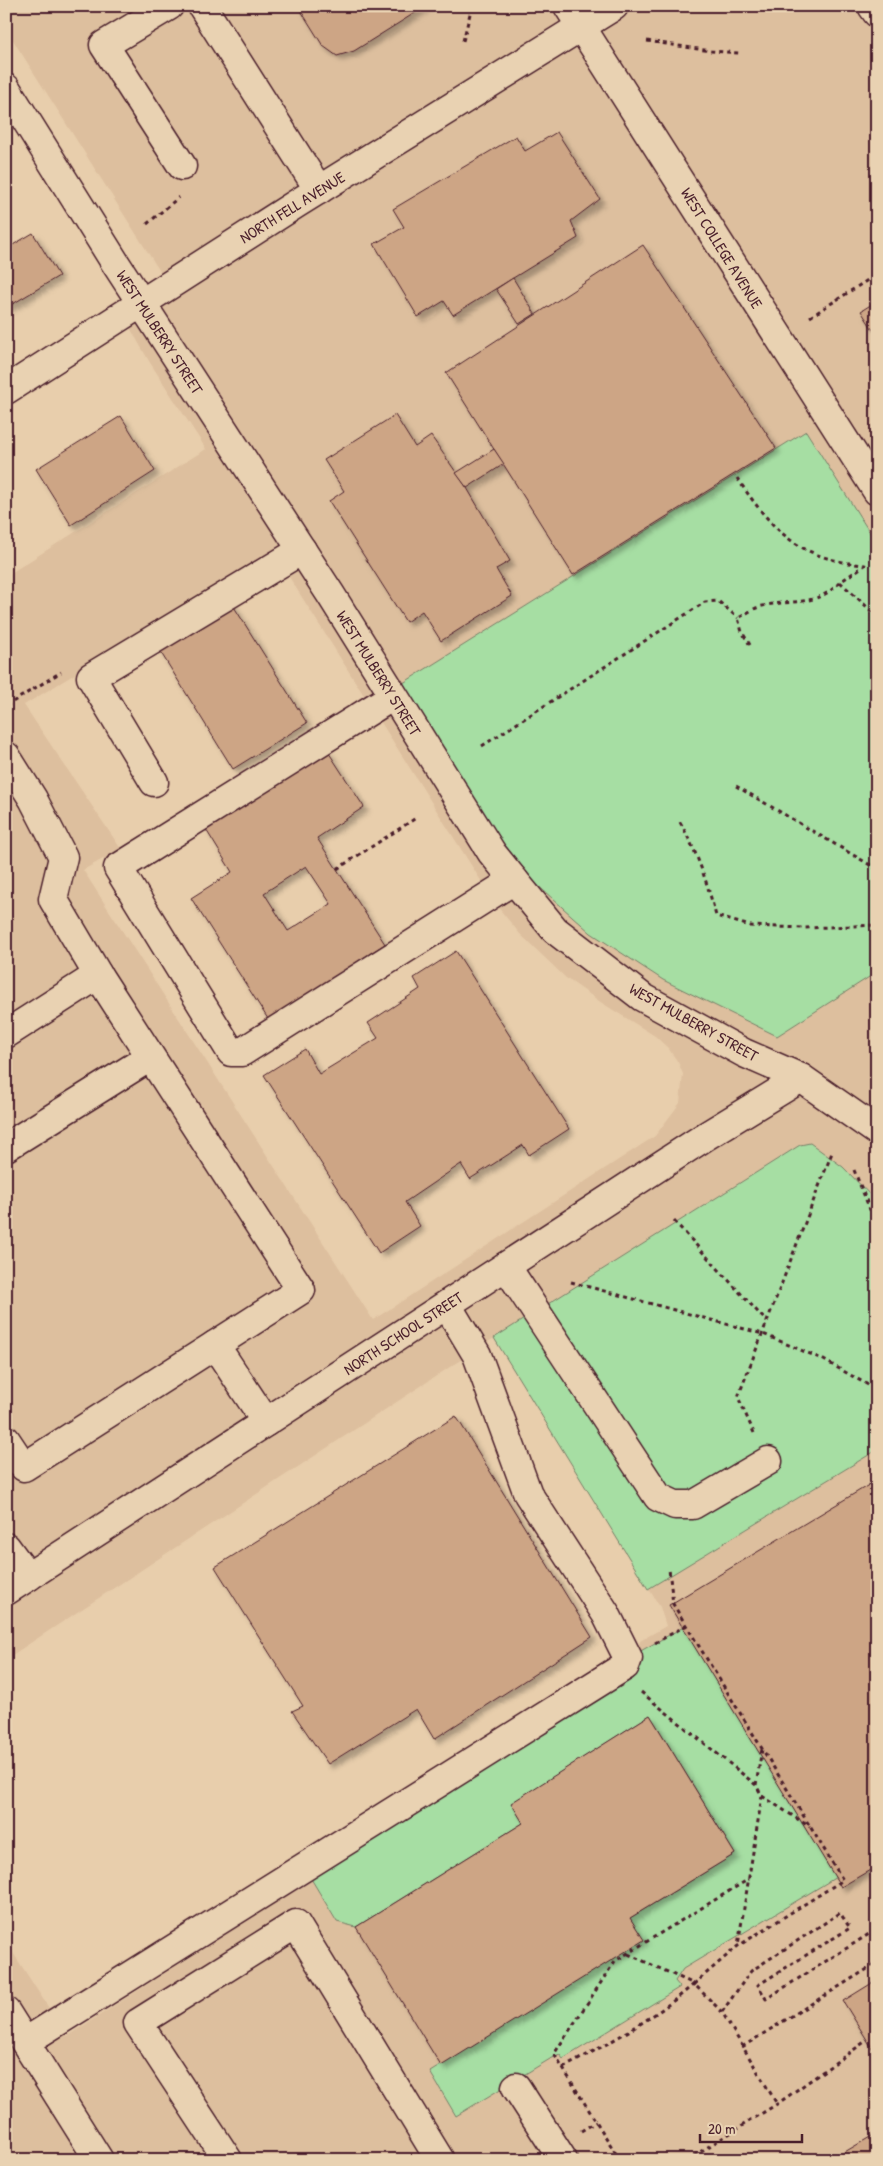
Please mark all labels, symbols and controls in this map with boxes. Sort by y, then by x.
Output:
street label: NORTH FELL AVENUE [235,166,349,248]
street label: WEST COLLEGE AVENUE [676,183,768,313]
street label: WEST MULBERRY STREET [112,266,209,399]
street label: WEST MULBERRY STREET [332,606,427,740]
street label: WEST MULBERRY STREET [626,977,763,1067]
street label: NORTH SCHOOL STREET [339,1286,467,1380]
scale bar [700,2111,803,2143]
text: 20 m [708,2118,735,2139]

